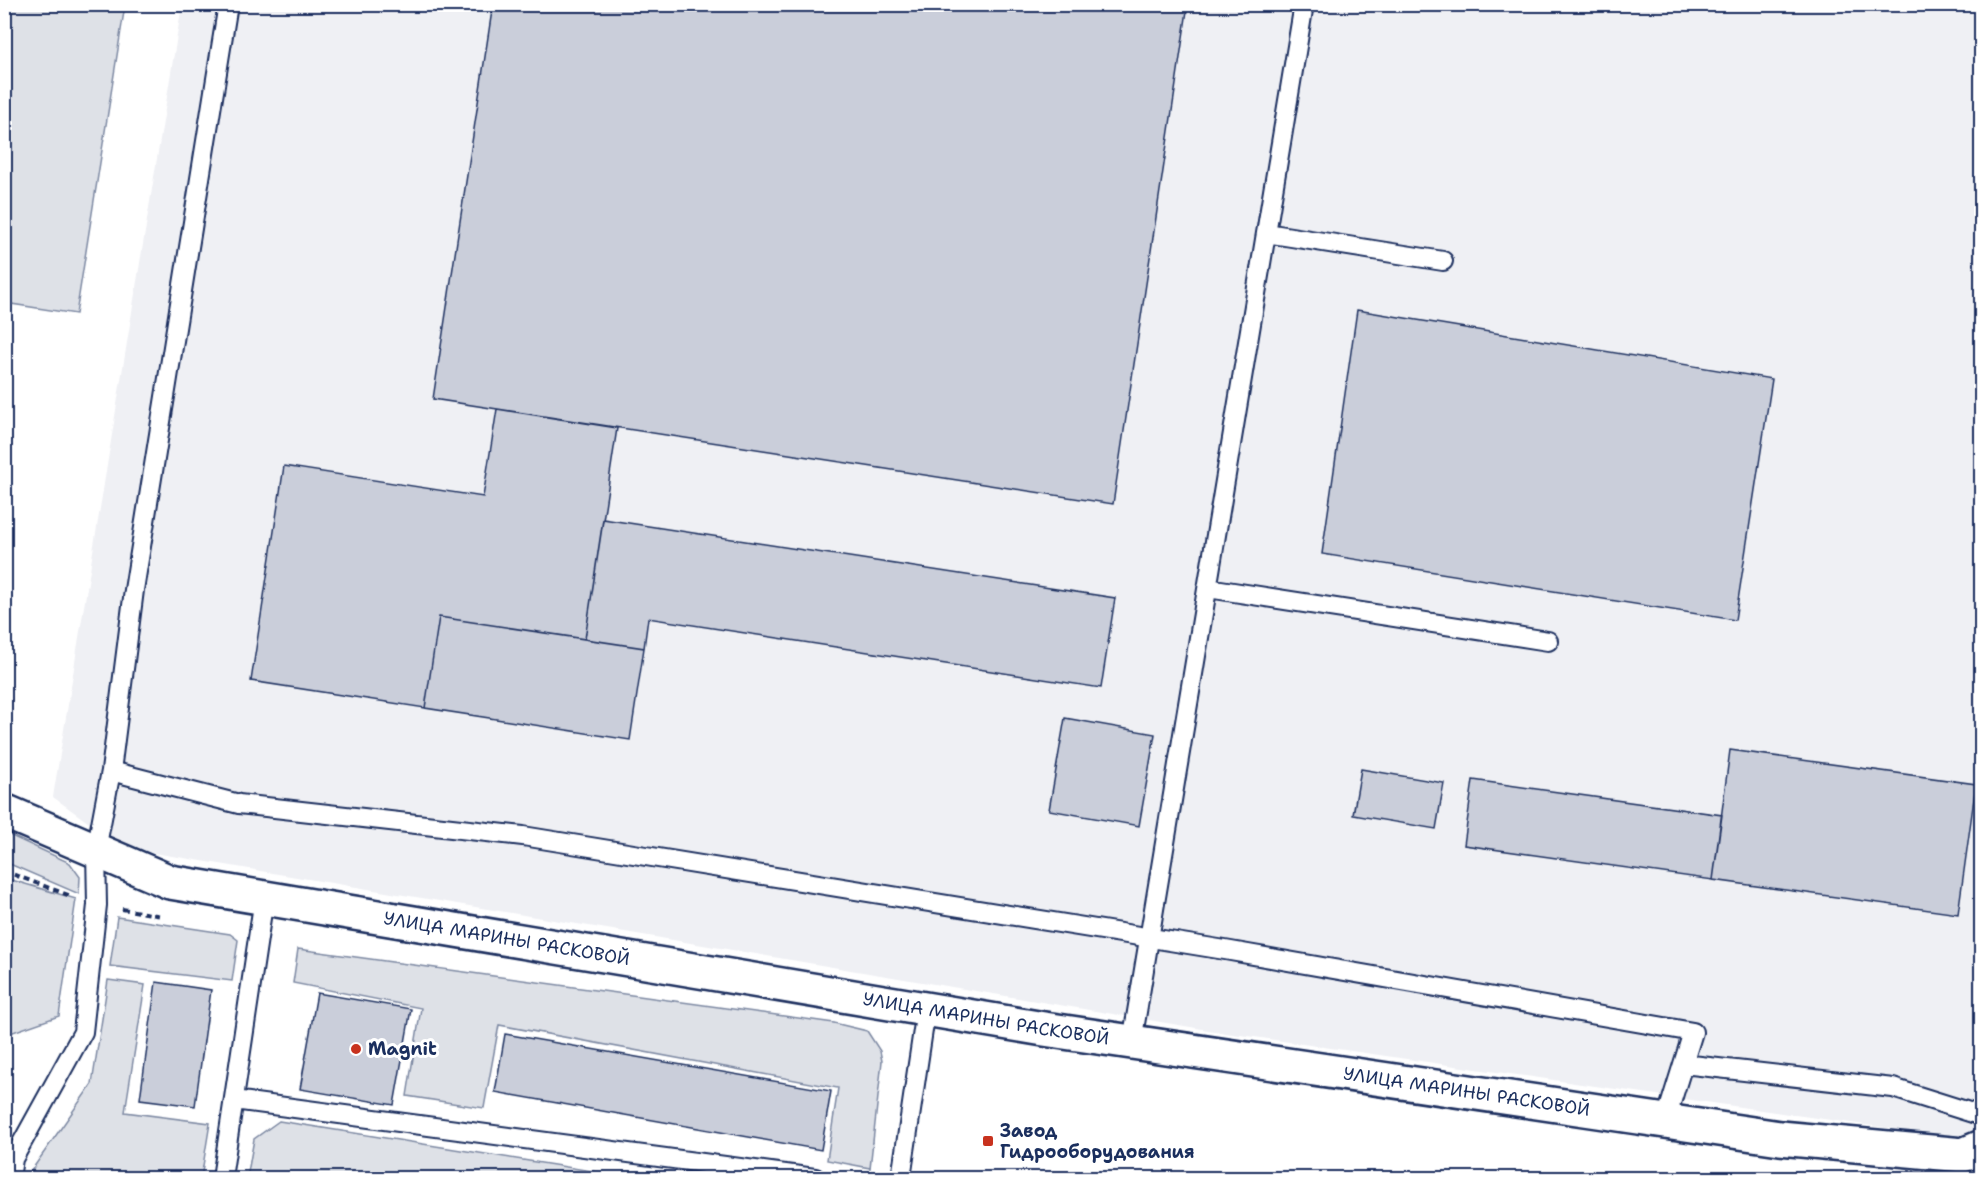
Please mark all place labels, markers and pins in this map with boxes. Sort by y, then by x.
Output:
place label: Magnit [368,1037,437,1061]
marker: Magnit [349,1042,363,1056]
place label: Завод Гидрооборудования [1000,1119,1195,1164]
marker: Завод Гидрооборудования [981,1134,995,1148]

